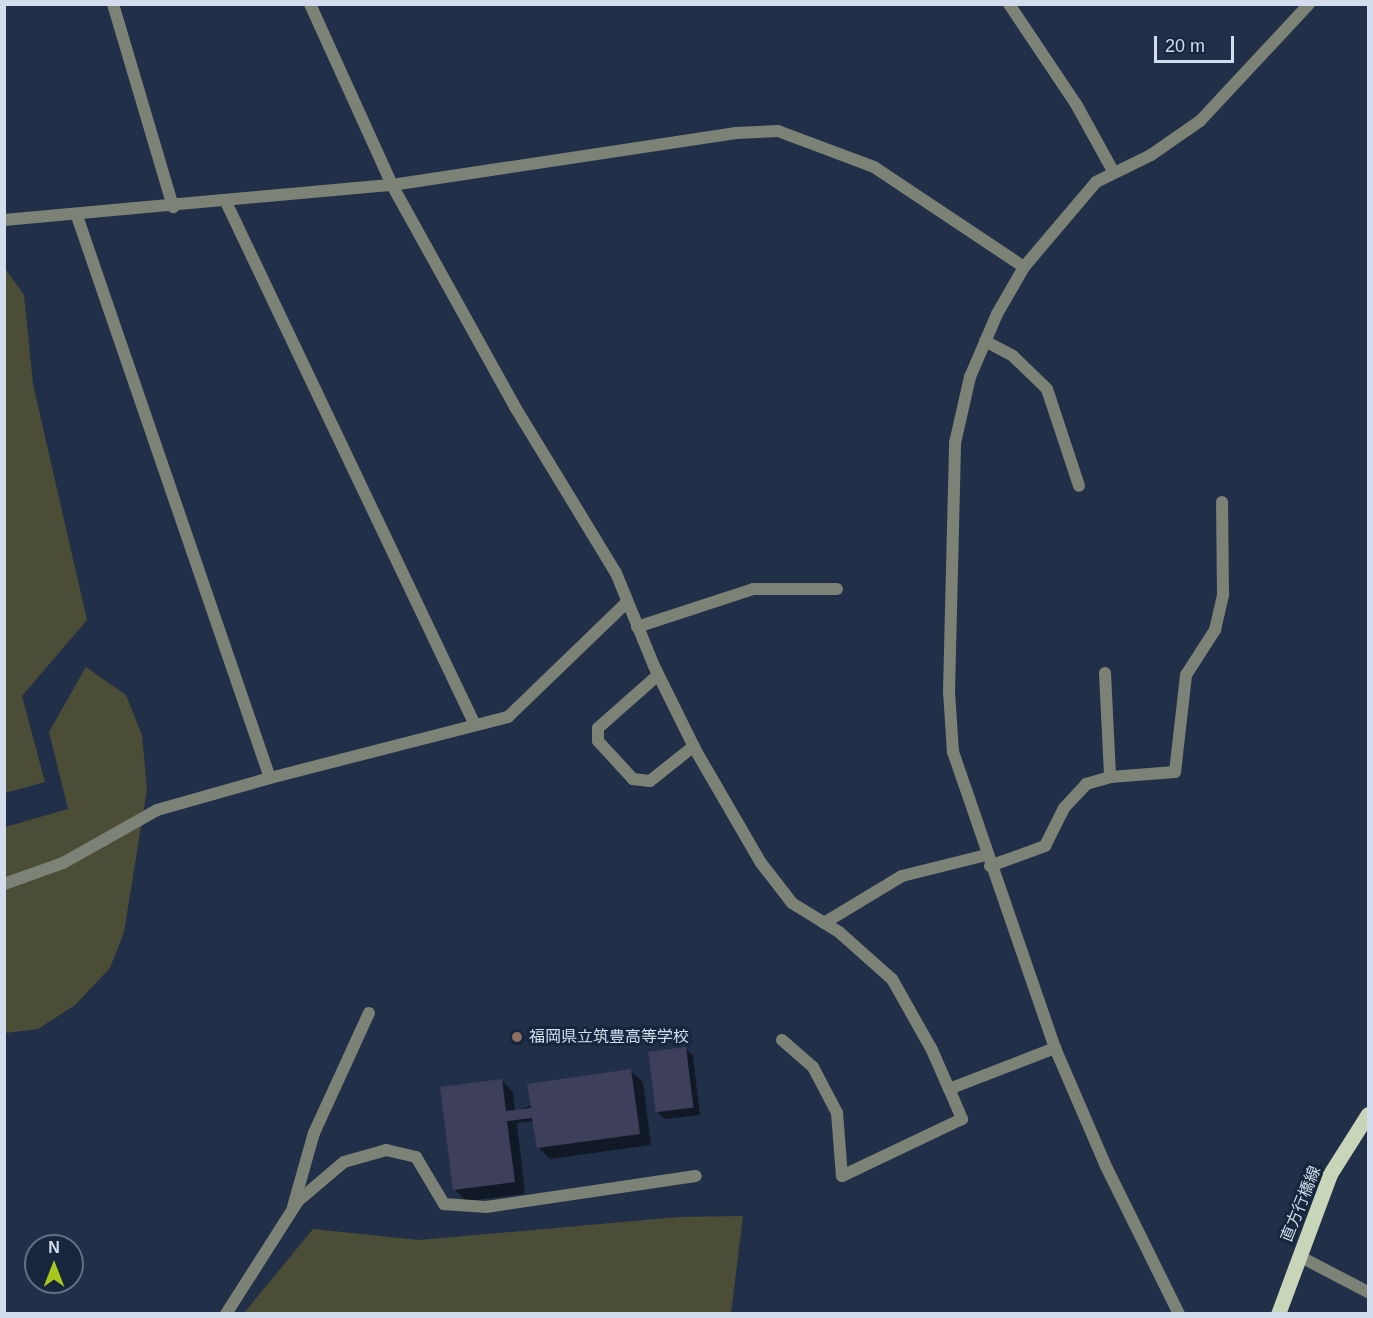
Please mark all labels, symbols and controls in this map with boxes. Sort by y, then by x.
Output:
scale bar [1157,24,1236,62]
text: 20 m [1165,36,1205,56]
place label: 福岡県立筑豊高等学校 [529,1027,689,1047]
marker: 福岡県立筑豊高等学校 [510,1030,524,1044]
street label: 直方行橋線 [1277,1163,1325,1245]
north arrow [24,1234,84,1294]
text: N [48,1239,60,1256]

